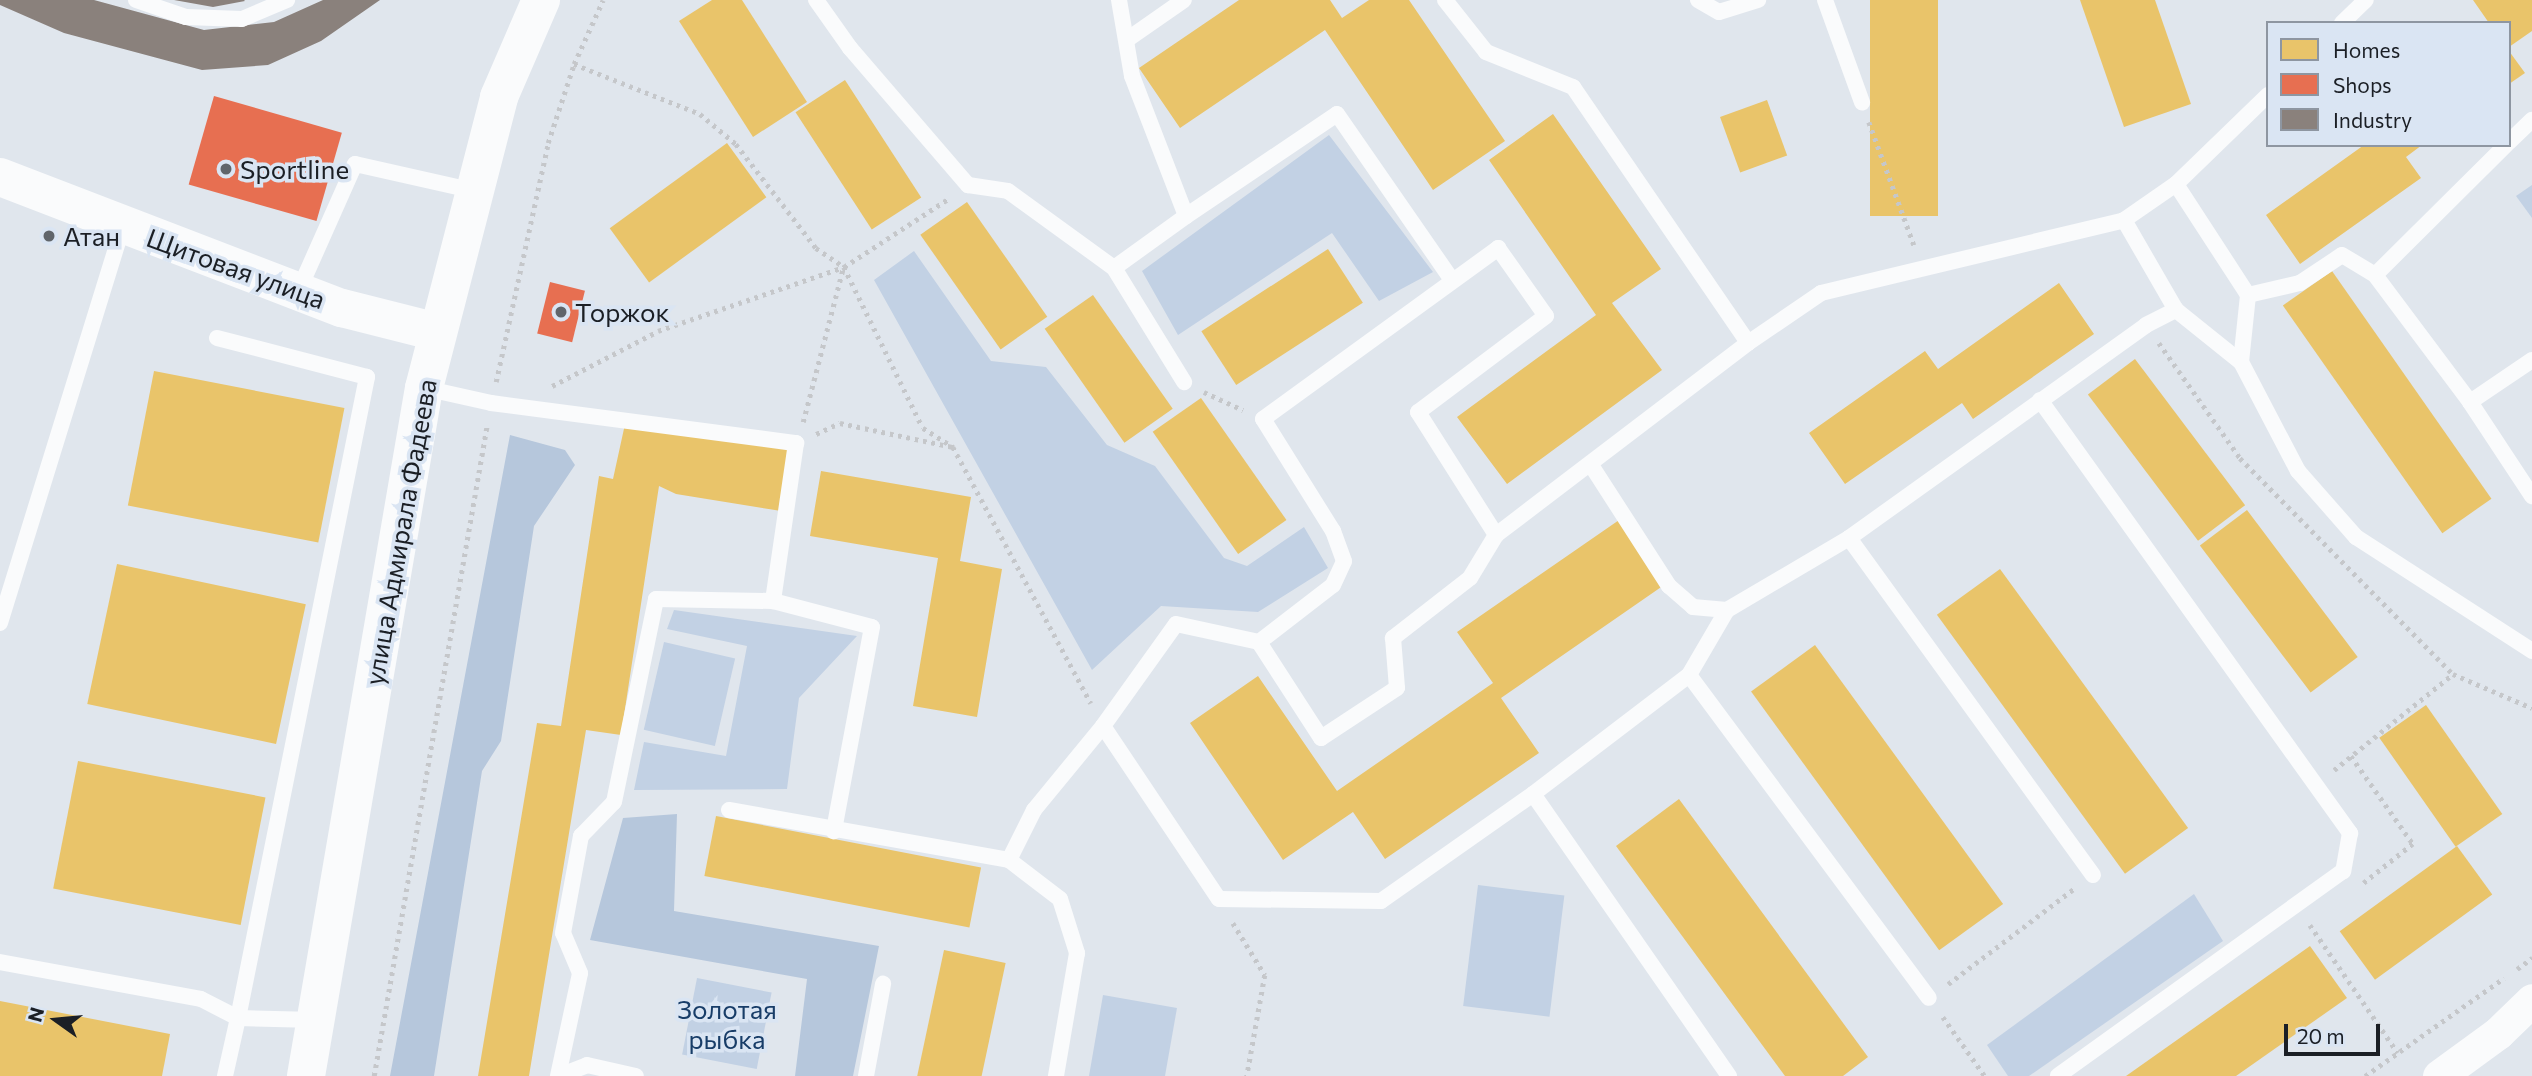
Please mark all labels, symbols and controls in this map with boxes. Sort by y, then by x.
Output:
legend [2266,21,2511,147]
text: Homes [2333,37,2400,62]
text: Shops [2333,72,2392,97]
text: Industry [2333,107,2412,132]
place label: Sportline [240,153,349,185]
marker: Sportline [218,161,234,177]
place label: Атан [63,220,120,252]
street label: Щитовая улица [143,221,329,315]
marker: Атан [41,228,57,244]
place label: Торжок [575,296,669,328]
marker: Торжок [553,304,569,320]
street label: улица Адмирала Фадеева [358,376,442,688]
north arrow [21,985,91,1055]
park label: Золотая рыбка [677,993,777,1054]
text: N [22,1005,48,1024]
scale bar [2287,1010,2383,1054]
text: 20 m [2297,1023,2345,1048]

